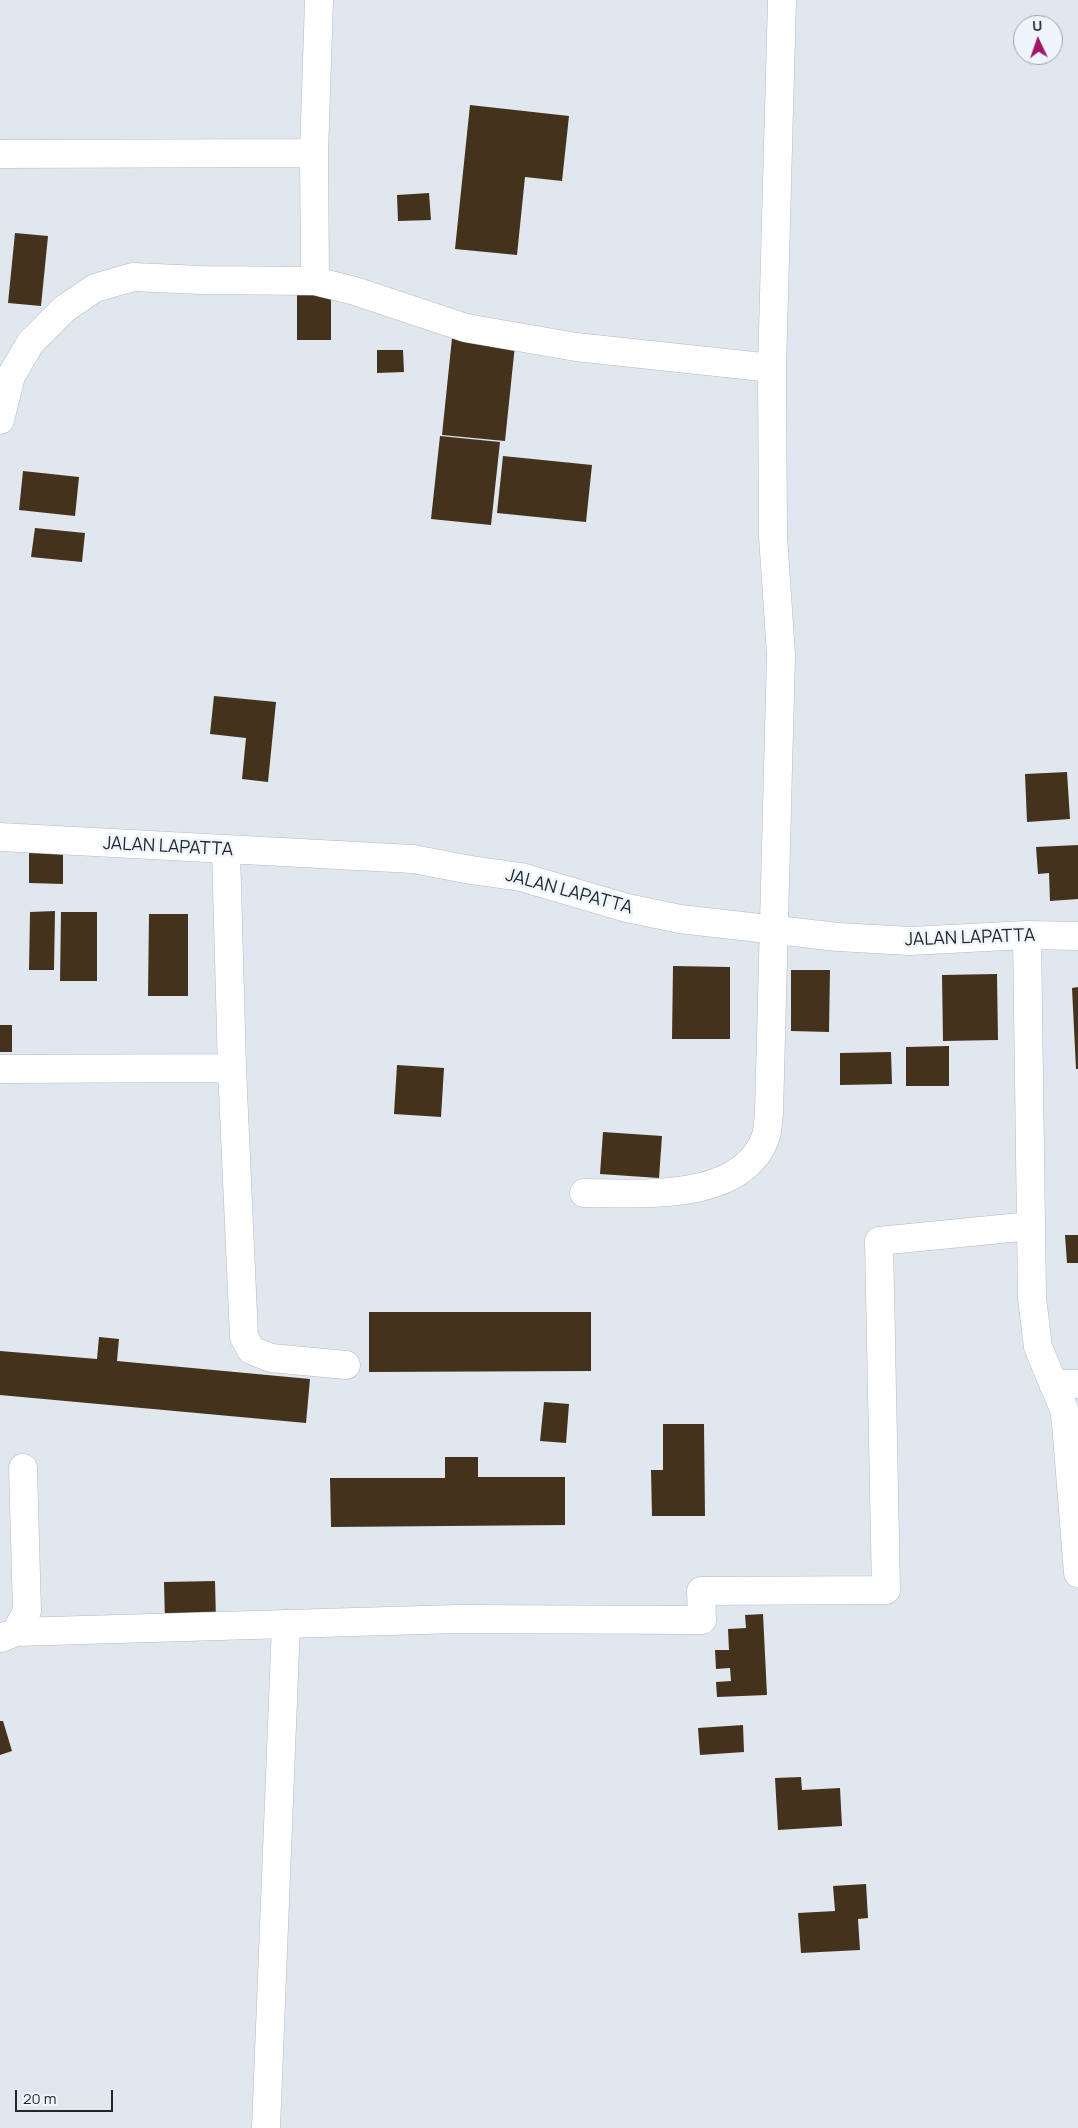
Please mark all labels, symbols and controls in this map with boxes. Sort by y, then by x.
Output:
north arrow [1013,15,1063,65]
text: U [1032,16,1043,35]
street label: JALAN LAPATTA [102,833,234,861]
street label: JALAN LAPATTA [503,865,635,919]
street label: JALAN LAPATTA [904,925,1036,951]
scale bar [18,2080,115,2112]
text: 20 m [23,2088,56,2109]

